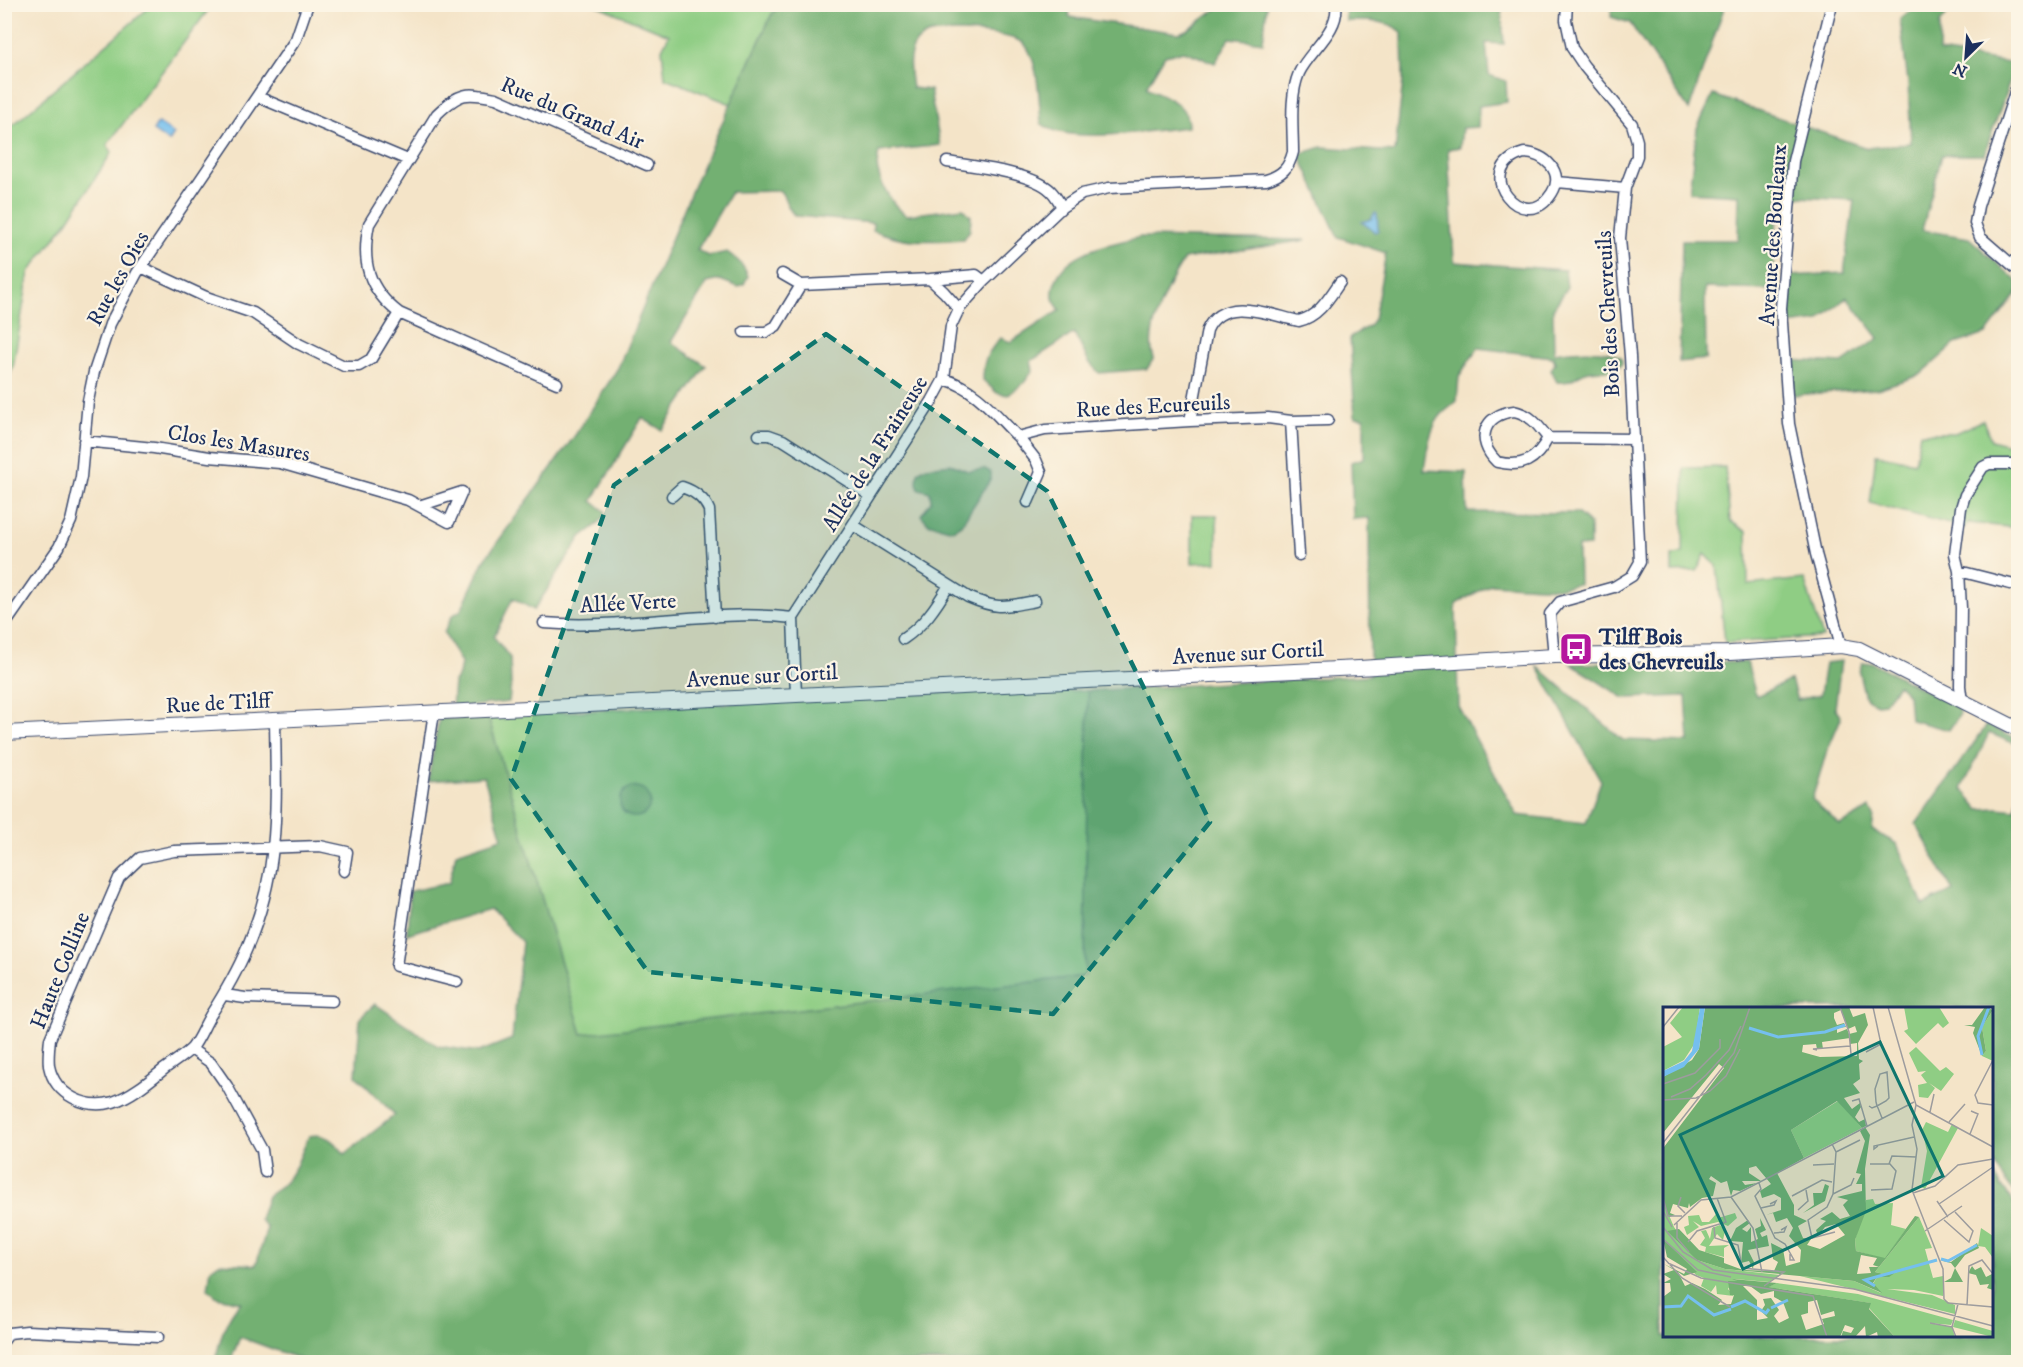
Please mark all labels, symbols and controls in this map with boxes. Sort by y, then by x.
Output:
north arrow [1936,27,1996,87]
text: N [1950,58,1970,82]
street label: Rue du Grand Air [497,71,649,156]
street label: Avenue des Bouleaux [1754,143,1793,327]
street label: Rue les Oies [81,226,155,331]
street label: Bois des Chevreuils [1591,230,1626,398]
street label: Allée de la Fraineuse [816,371,934,537]
street label: Rue des Ecureuils [1075,389,1231,424]
street label: Clos les Masures [166,419,312,468]
street label: Allée Verte [579,587,677,619]
place label: Tilff Bois des Chevreuils [1598,624,1724,676]
bus stop icon: Tilff Bois des Chevreuils [1558,631,1594,667]
street label: Avenue sur Cortil [1172,636,1325,671]
street label: Avenue sur Cortil [686,659,839,694]
street label: Rue de Tilff [165,687,275,720]
street label: Haute Colline [25,908,96,1033]
inset map [1663,1007,1993,1337]

